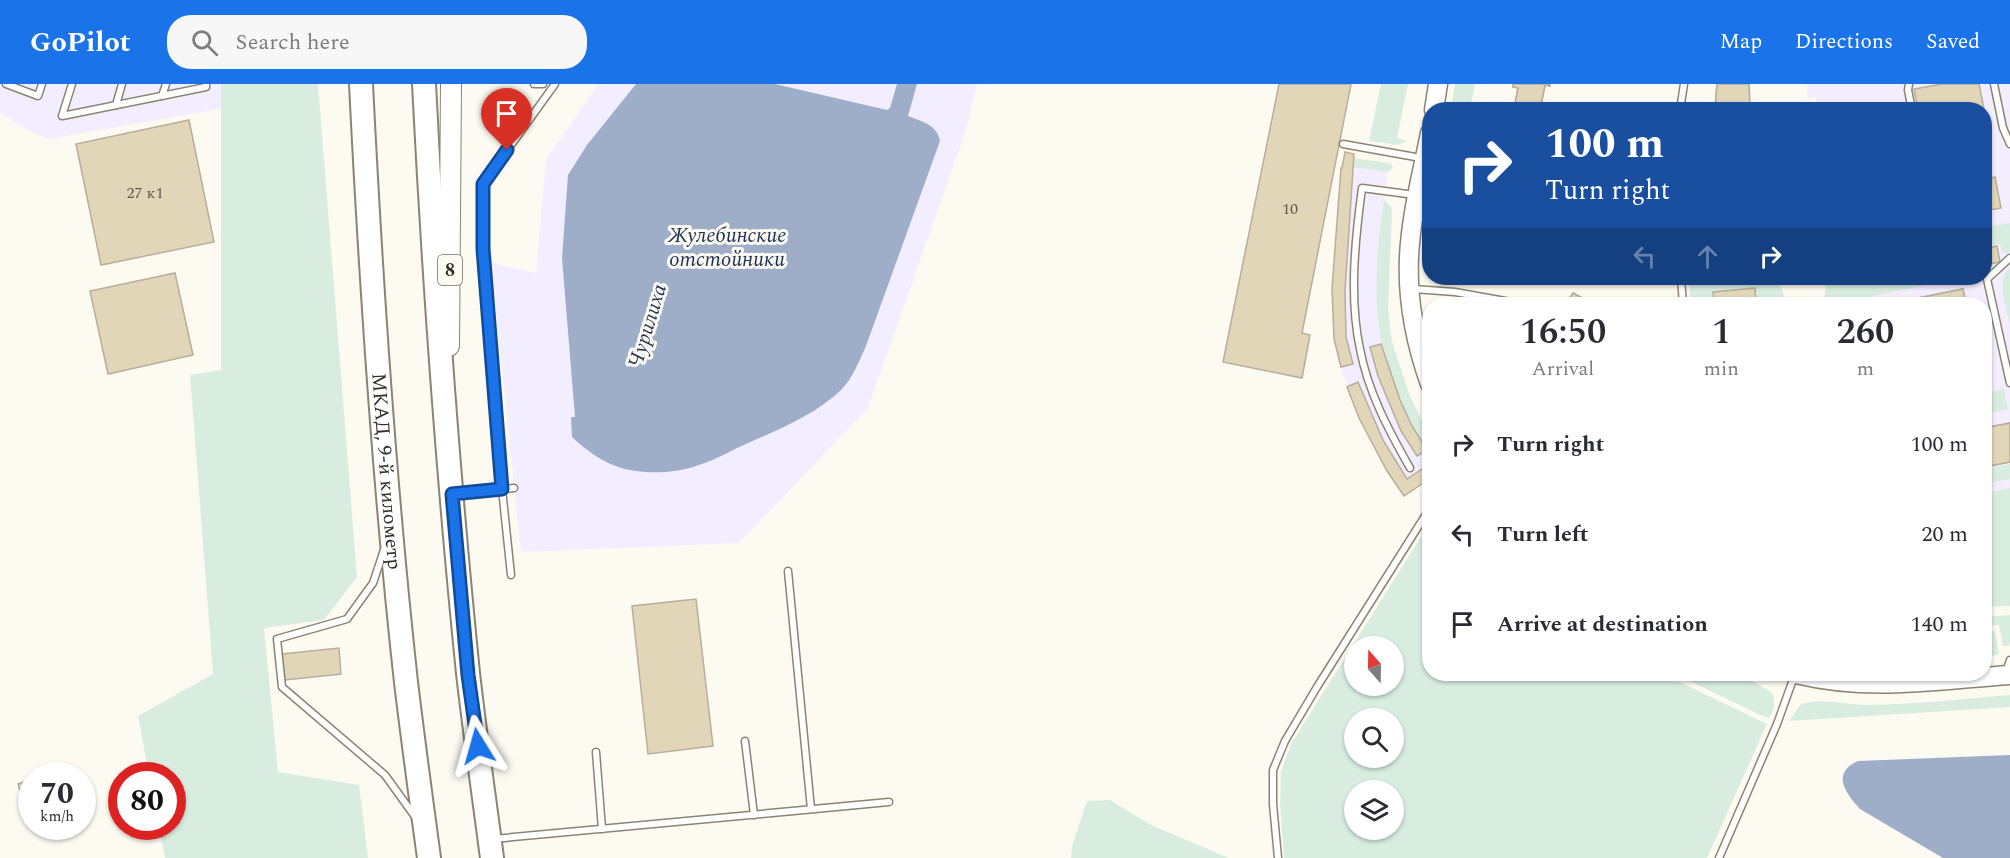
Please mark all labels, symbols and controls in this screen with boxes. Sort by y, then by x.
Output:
search box [167,15,587,69]
text: GoPilot [30,21,131,64]
icon: search [188,26,221,59]
text: Search here [236,26,350,59]
text: Map [1720,26,1762,58]
text: Directions [1795,26,1893,58]
text: Saved [1926,26,1980,58]
pin [481,88,532,150]
icon: arrive [490,97,523,130]
text: 100 m [1545,113,1664,176]
icon: right [1446,126,1524,204]
text: Turn right [1545,170,1670,212]
house number: 27 к1 [127,181,163,205]
house number: 10 [1282,197,1298,221]
water label: Жулебинские отстойники [667,220,786,276]
icon: left [1628,240,1661,273]
icon: ahead [1691,240,1724,273]
icon: right [1754,240,1787,273]
road number: 8 [438,255,462,285]
water label: Чурилиха [620,280,676,372]
text: 16:50 [1520,305,1606,360]
text: 1 [1712,305,1731,360]
text: 260 [1836,305,1894,360]
text: Arrival [1532,354,1594,384]
text: min [1704,354,1739,384]
text: m [1857,354,1874,384]
street label: МКАД, 9-й километр [363,372,409,571]
icon: right [1446,428,1479,461]
text: Turn right [1497,428,1604,461]
text: 100 m [1911,428,1968,461]
icon: left [1446,518,1479,551]
text: Turn left [1497,518,1589,551]
text: 20 m [1922,518,1968,551]
icon: arrive [1446,608,1479,641]
text: Arrive at destination [1497,608,1708,641]
text: 140 m [1911,608,1968,641]
north arrow [1344,636,1404,696]
map controls [1344,636,1404,840]
button: search [1344,708,1404,768]
position arrow [446,714,510,778]
speed limit sign: 80 [108,762,186,840]
text: 70 [40,771,74,817]
button: layers [1344,780,1404,840]
text: km/h [40,805,74,828]

